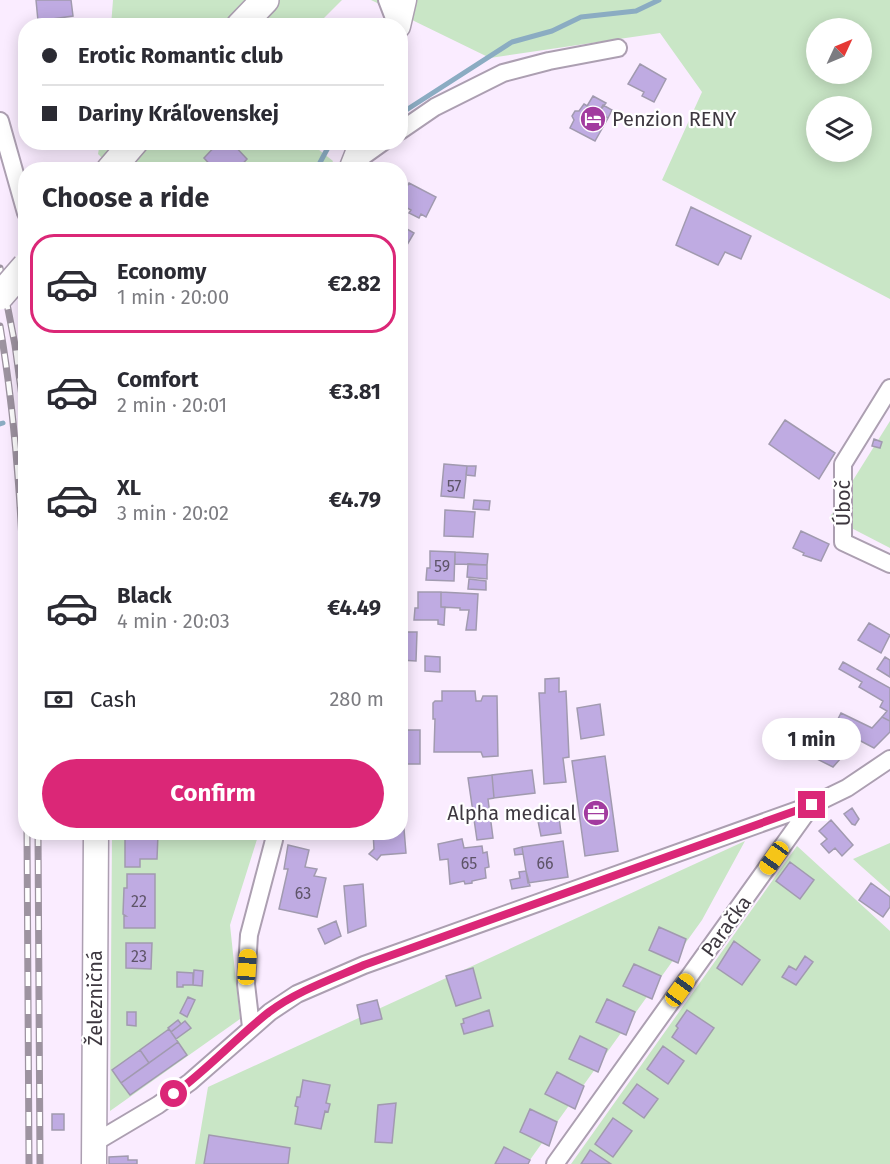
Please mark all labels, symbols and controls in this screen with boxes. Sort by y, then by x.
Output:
north arrow [806,18,872,84]
map controls [806,18,872,162]
text: Erotic Romantic club [78,42,283,69]
button: layers [806,96,872,162]
text: Dariny Kráľovenskej [78,100,279,127]
hotel icon: Penzion RENY [578,104,608,134]
place label: Penzion RENY [612,107,736,131]
text: Choose a ride [42,182,209,214]
icon: car [45,257,99,311]
text: Economy [117,258,206,285]
text: €2.82 [328,270,381,297]
text: 1 min · 20:00 [117,285,229,309]
icon: car [45,365,99,419]
text: Comfort [117,366,198,393]
text: €3.81 [329,378,381,405]
text: 2 min · 20:01 [117,393,227,417]
icon: car [45,473,99,527]
text: XL [117,474,141,501]
house number: 57 [447,477,461,496]
street label: Úboč [831,479,855,526]
text: €4.79 [329,486,381,513]
text: 3 min · 20:02 [117,501,229,525]
house number: 59 [434,557,450,576]
icon: car [45,581,99,635]
text: Black [117,582,172,609]
text: €4.49 [327,594,381,621]
text: 4 min · 20:03 [117,609,230,633]
icon: cash [42,683,75,716]
text: Cash [90,686,137,713]
text: 280 m [329,687,384,711]
callout: 1 min [762,718,862,760]
text: 1 min [787,727,836,751]
button: Confirm [42,759,384,828]
route end [798,791,825,818]
office icon: Alpha medical [581,798,611,828]
place label: Alpha medical [447,801,576,825]
car [756,838,792,878]
house number: 65 [461,854,477,873]
house number: 66 [536,854,554,873]
house number: 63 [295,884,311,903]
street label: Paračka [696,891,756,961]
house number: 22 [131,892,147,911]
house number: 23 [131,947,147,966]
car [237,948,257,986]
street label: Železničná [83,950,107,1046]
car [662,970,698,1010]
route start [160,1080,187,1107]

